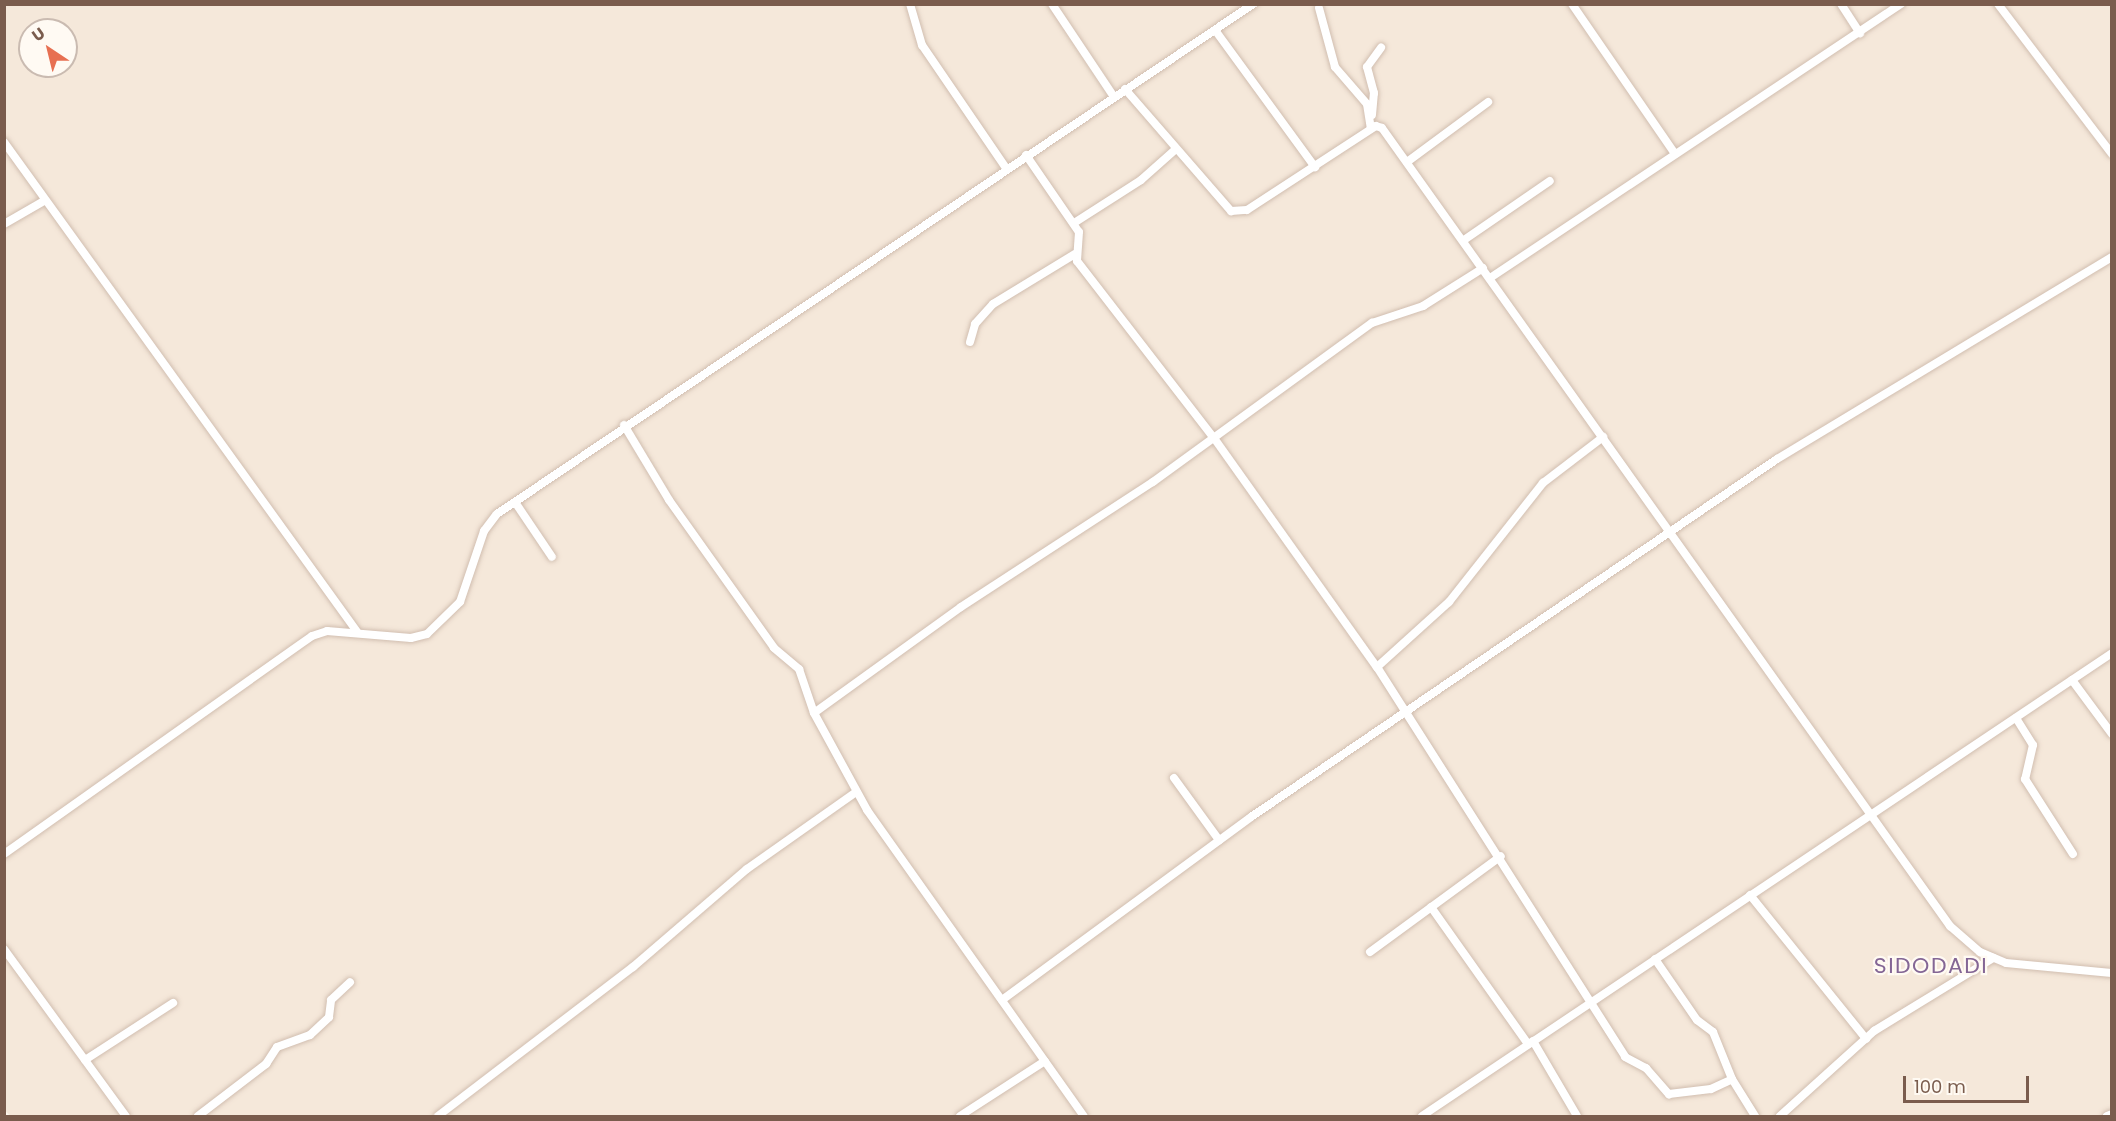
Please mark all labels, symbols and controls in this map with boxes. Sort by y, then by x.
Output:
north arrow [18,18,78,78]
text: U [27,22,50,47]
district label: SIDODADI [1874,953,1988,979]
scale bar [1906,1064,2032,1102]
text: 100 m [1914,1074,1966,1099]

